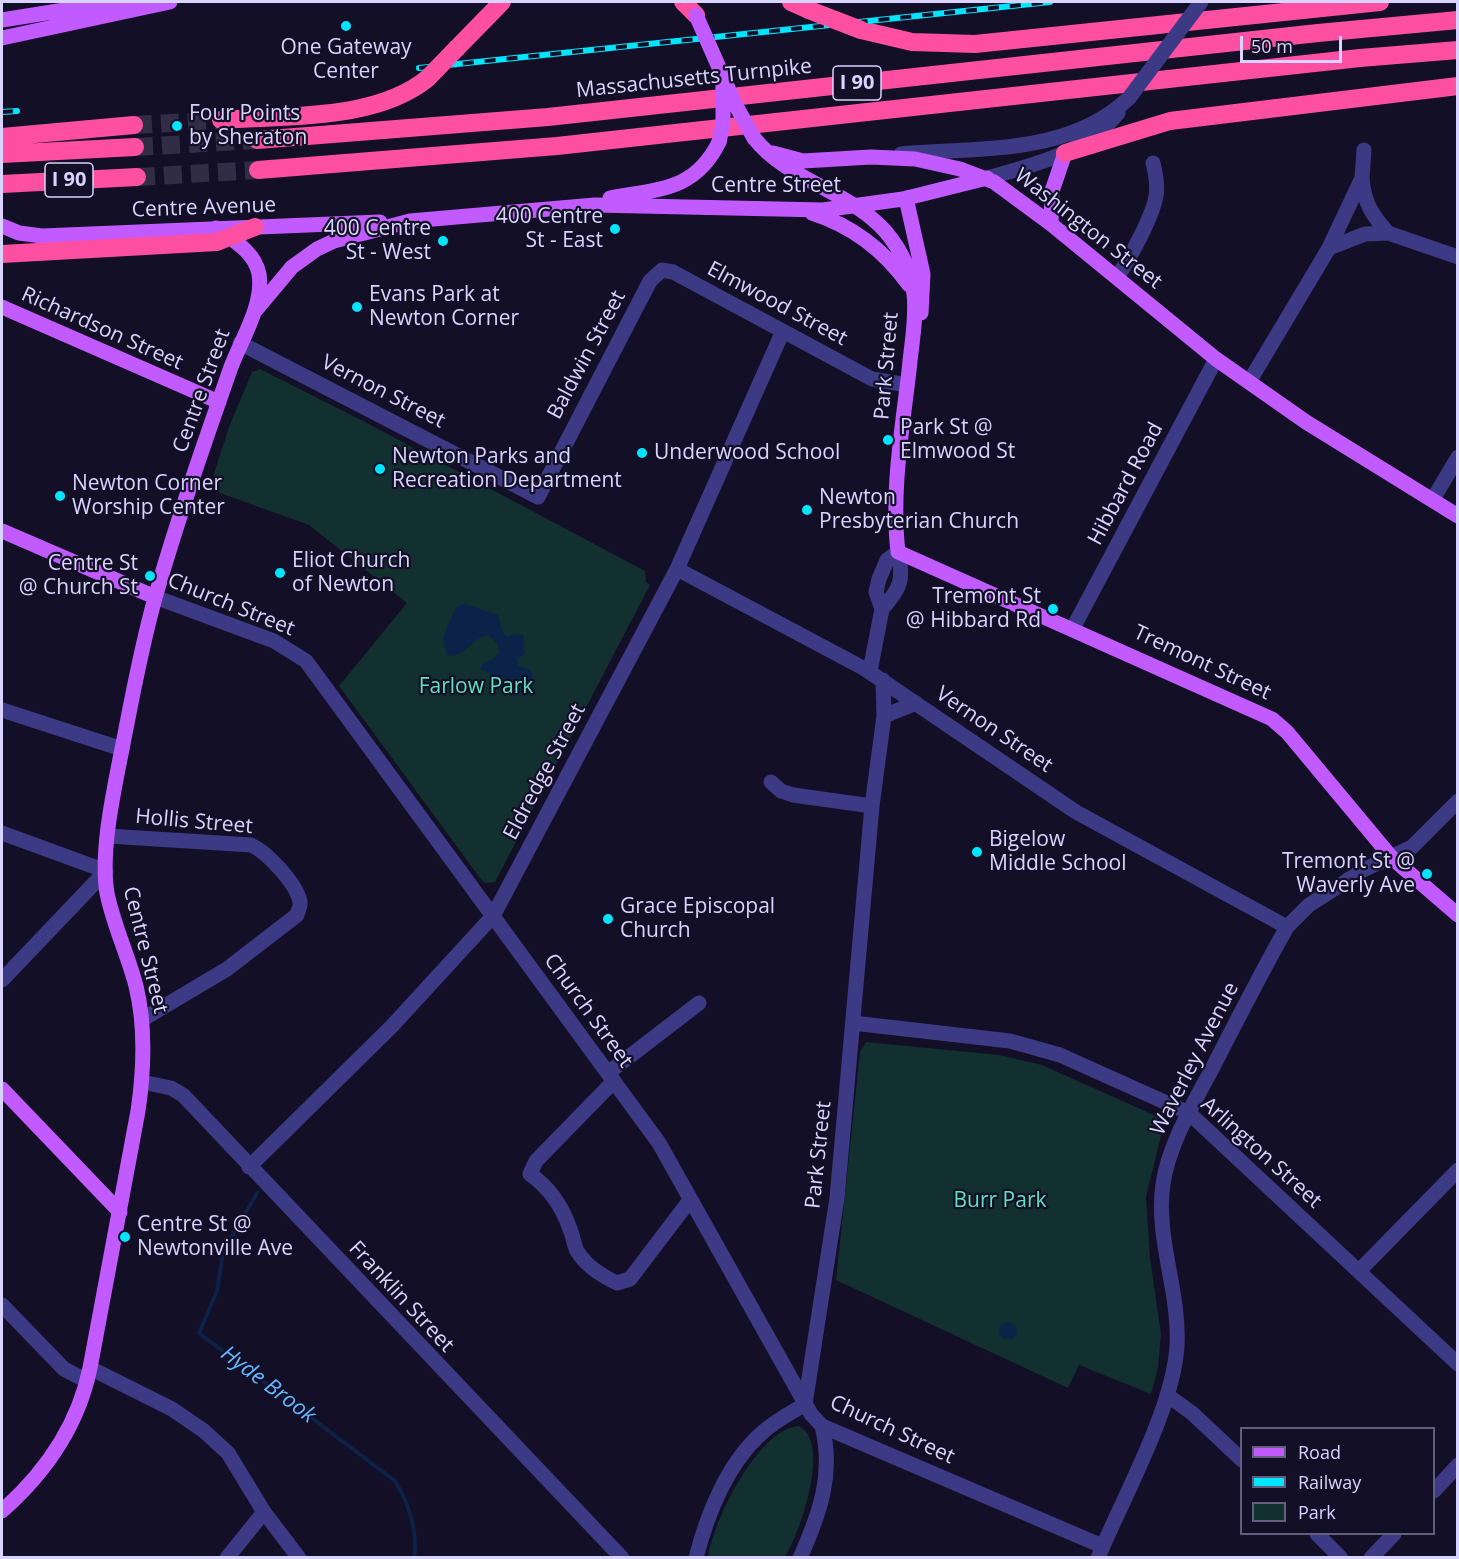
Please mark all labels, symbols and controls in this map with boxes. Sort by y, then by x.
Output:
marker: One Gateway Center [339,19,353,33]
scale bar [1243,24,1345,62]
text: 50 m [1251,34,1293,58]
place label: One Gateway Center [280,35,412,85]
street label: Massachusetts Turnpike [575,54,813,104]
road number: I 90 [833,66,881,100]
place label: Four Points by Sheraton [189,101,307,151]
marker: Four Points by Sheraton [170,119,184,133]
road number: I 90 [45,163,93,197]
street label: Washington Street [1009,163,1167,295]
street label: Centre Street [711,173,841,199]
street label: Centre Avenue [131,193,277,223]
place label: 400 Centre St - East [496,204,603,254]
place label: 400 Centre St - West [324,216,431,266]
marker: 400 Centre St - East [608,222,622,236]
marker: 400 Centre St - West [436,234,450,248]
street label: Elmwood Street [703,257,851,351]
street label: Richardson Street [17,282,187,376]
place label: Evans Park at Newton Corner [369,282,519,332]
street label: Baldwin Street [543,286,631,424]
marker: Evans Park at Newton Corner [350,300,364,314]
street label: Park Street [870,311,904,421]
street label: Centre Street [168,326,236,456]
street label: Vernon Street [317,350,449,434]
place label: Park St @ Elmwood St [900,415,1015,465]
street label: Hibbard Road [1083,418,1169,550]
marker: Park St @ Elmwood St [881,433,895,447]
place label: Underwood School [654,440,840,466]
place label: Newton Parks and Recreation Department [392,444,622,494]
marker: Underwood School [635,446,649,460]
marker: Newton Parks and Recreation Department [373,462,387,476]
place label: Newton Corner Worship Center [72,471,225,521]
place label: Newton Presbyterian Church [819,485,1019,535]
marker: Newton Corner Worship Center [53,489,67,503]
marker: Newton Presbyterian Church [800,503,814,517]
place label: Eliot Church of Newton [292,548,410,598]
place label: Centre St @ Church St [19,551,138,601]
marker: Eliot Church of Newton [273,566,287,580]
street label: Church Street [164,568,298,642]
marker: Centre St @ Church St [143,569,157,583]
place label: Tremont St @ Hibbard Rd [906,584,1041,634]
marker: Tremont St @ Hibbard Rd [1046,602,1060,616]
street label: Tremont Street [1129,620,1275,706]
park label: Farlow Park [419,674,533,700]
street label: Vernon Street [931,682,1057,778]
street label: Eldredge Street [499,700,591,844]
street label: Hollis Street [134,804,254,840]
place label: Bigelow Middle School [989,827,1126,877]
marker: Bigelow Middle School [970,845,984,859]
place label: Tremont St @ Waverly Ave [1282,849,1415,899]
marker: Tremont St @ Waverly Ave [1420,867,1434,881]
street label: Centre Street [117,884,173,1016]
place label: Grace Episcopal Church [620,894,775,944]
marker: Grace Episcopal Church [601,912,615,926]
street label: Church Street [538,949,638,1073]
street label: Waverley Avenue [1146,978,1244,1140]
street label: Arlington Street [1195,1092,1327,1214]
street label: Park Street [801,1100,837,1210]
park label: Burr Park [954,1188,1046,1214]
place label: Centre St @ Newtonville Ave [137,1212,293,1262]
marker: Centre St @ Newtonville Ave [118,1230,132,1244]
street label: Franklin Street [343,1236,459,1358]
water label: Hyde Brook [215,1341,321,1429]
street label: Church Street [826,1390,958,1470]
legend [1240,1427,1435,1535]
text: Road [1298,1440,1341,1464]
text: Railway [1298,1470,1361,1494]
text: Park [1298,1500,1336,1524]

